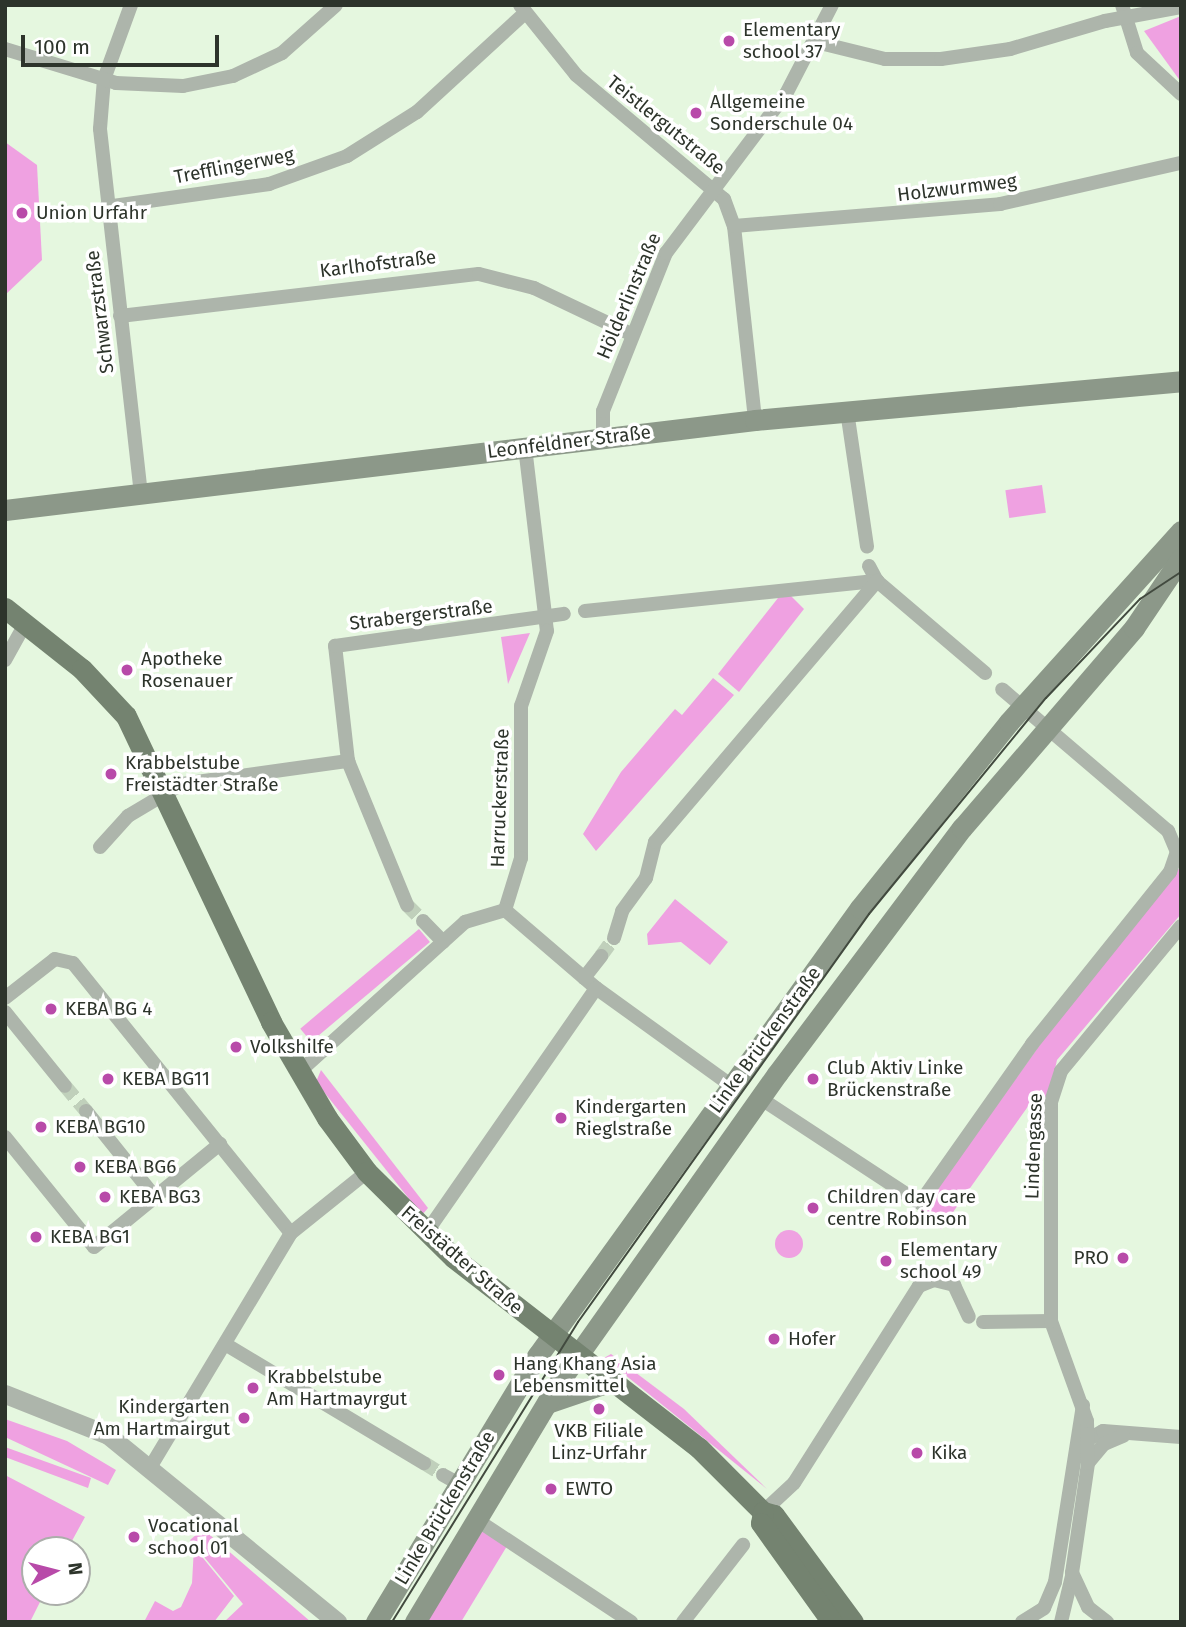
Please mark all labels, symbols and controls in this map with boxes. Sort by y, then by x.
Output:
place label: Elementary school 37 [743,19,840,63]
scale bar [24,21,222,65]
marker: Elementary school 37 [721,33,737,49]
text: 100 m [34,34,90,60]
street label: Teistlergutstraße [603,71,729,179]
place label: Allgemeine Sonderschule 04 [710,91,853,135]
marker: Allgemeine Sonderschule 04 [688,105,704,121]
street label: Trefflingerweg [172,143,296,189]
street label: Holzwurmweg [896,169,1018,207]
place label: Union Urfahr [36,202,147,224]
marker: Union Urfahr [14,205,30,221]
street label: Hölderlinstraße [592,229,666,363]
street label: Karlhofstraße [318,246,438,282]
street label: Schwarzstraße [81,249,119,375]
street label: Leonfeldner Straße [486,421,652,463]
street label: Strabergerstraße [348,595,494,635]
place label: Apotheke Rosenauer [141,648,233,692]
marker: Apotheke Rosenauer [119,662,135,678]
street label: Harruckerstraße [486,728,514,868]
place label: Krabbelstube Freistädter Straße [125,752,279,796]
marker: Krabbelstube Freistädter Straße [103,766,119,782]
street label: Linke Brückenstraße [704,962,826,1118]
place label: KEBA BG 4 [65,998,152,1020]
marker: KEBA BG 4 [43,1001,59,1017]
place label: Volkshilfe [250,1036,334,1058]
marker: Volkshilfe [228,1039,244,1055]
place label: Club Aktiv Linke Brückenstraße [827,1057,963,1101]
place label: KEBA BG11 [122,1068,210,1090]
marker: KEBA BG11 [100,1071,116,1087]
marker: Club Aktiv Linke Brückenstraße [805,1071,821,1087]
street label: Lindengasse [1021,1092,1047,1200]
place label: Kindergarten Rieglstraße [575,1096,687,1140]
marker: Kindergarten Rieglstraße [553,1110,569,1126]
place label: KEBA BG10 [55,1116,146,1138]
marker: KEBA BG10 [33,1119,49,1135]
place label: KEBA BG6 [94,1156,176,1178]
marker: KEBA BG6 [72,1159,88,1175]
place label: KEBA BG3 [119,1186,201,1208]
place label: Children day care centre Robinson [827,1186,976,1230]
marker: KEBA BG3 [97,1189,113,1205]
marker: Children day care centre Robinson [805,1200,821,1216]
street label: Freistädter Straße [397,1201,527,1319]
place label: KEBA BG1 [50,1226,130,1248]
marker: KEBA BG1 [28,1229,44,1245]
place label: Elementary school 49 [900,1239,997,1283]
place label: PRO [1073,1247,1109,1269]
marker: PRO [1115,1250,1131,1266]
marker: Elementary school 49 [878,1253,894,1269]
place label: Hofer [788,1328,836,1350]
marker: Hofer [766,1331,782,1347]
place label: Hang Khang Asia Lebensmittel [513,1353,656,1397]
place label: Krabbelstube Am Hartmayrgut [267,1366,407,1410]
marker: Hang Khang Asia Lebensmittel [491,1367,507,1383]
marker: Krabbelstube Am Hartmayrgut [245,1380,261,1396]
place label: Kindergarten Am Hartmairgut [94,1396,230,1440]
marker: VKB Filiale Linz-Urfahr [591,1401,607,1417]
marker: Kindergarten Am Hartmairgut [236,1410,252,1426]
place label: VKB Filiale Linz-Urfahr [551,1420,647,1464]
street label: Linke Brückenstraße [390,1427,500,1589]
place label: Kika [931,1442,967,1464]
marker: Kika [909,1445,925,1461]
place label: EWTO [565,1478,613,1500]
marker: EWTO [543,1481,559,1497]
place label: Vocational school 01 [148,1515,239,1559]
marker: Vocational school 01 [126,1529,142,1545]
north arrow [21,1536,91,1606]
text: N [63,1561,87,1576]

